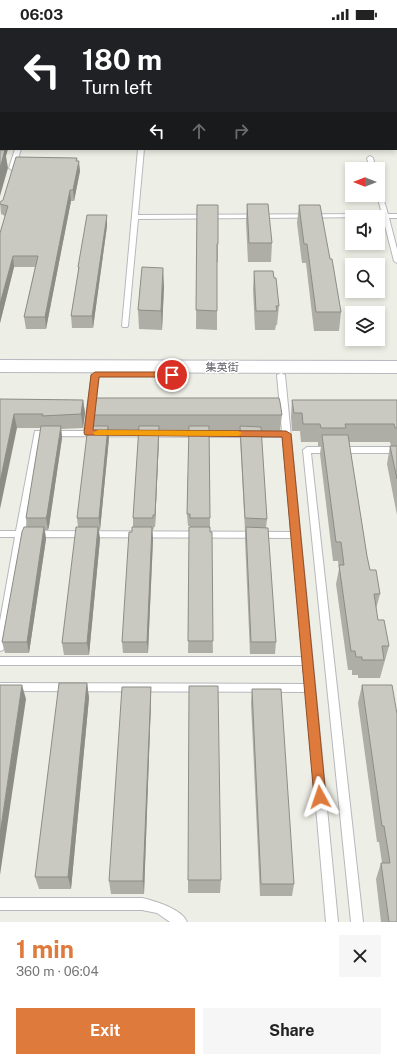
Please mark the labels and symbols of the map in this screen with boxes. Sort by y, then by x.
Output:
north arrow [345,162,385,202]
pin [155,358,189,392]
street label: 集英街 [206,361,239,373]
position arrow [299,776,341,818]

